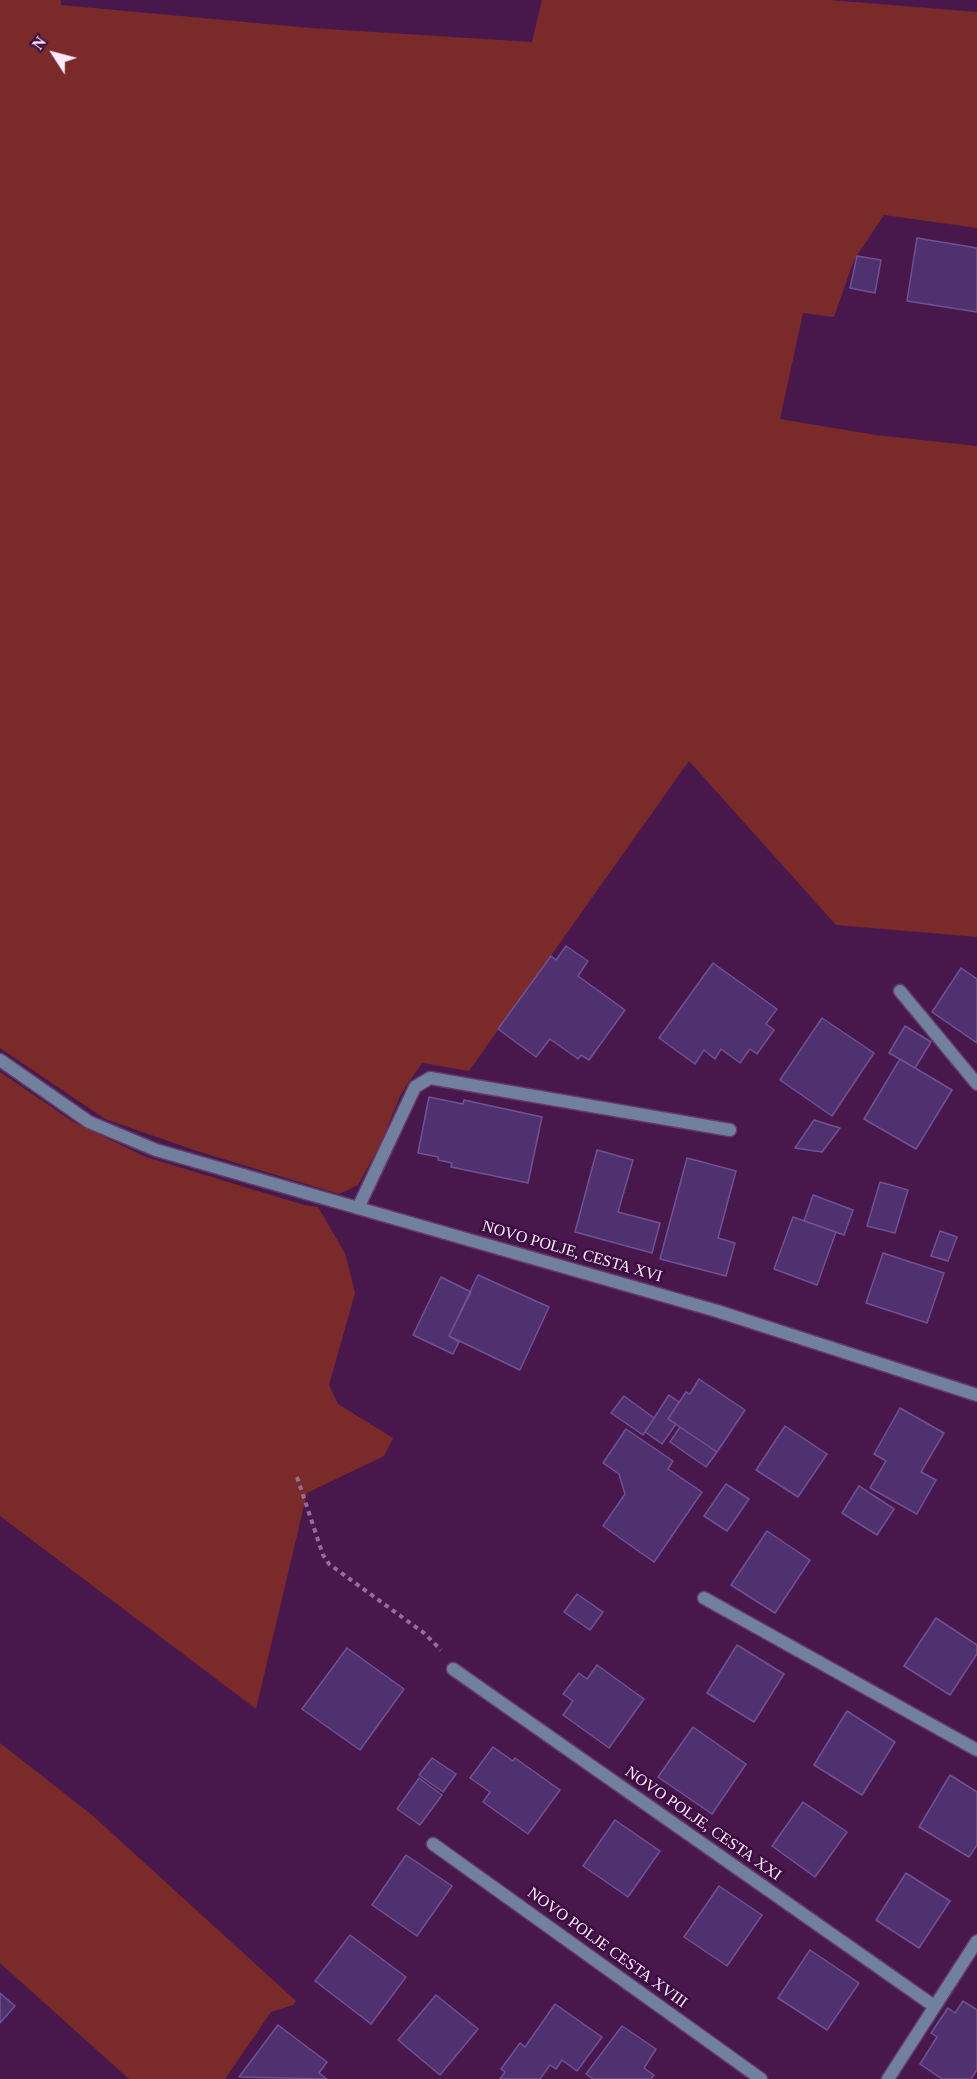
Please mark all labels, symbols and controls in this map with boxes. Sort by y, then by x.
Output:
north arrow [24,24,84,84]
text: N [29,33,49,53]
street label: NOVO POLJE, CESTA XVI [480,1217,664,1287]
street label: NOVO POLJE, CESTA XXI [621,1763,785,1885]
street label: NOVO POLJE CESTA XVIII [523,1884,691,2012]

